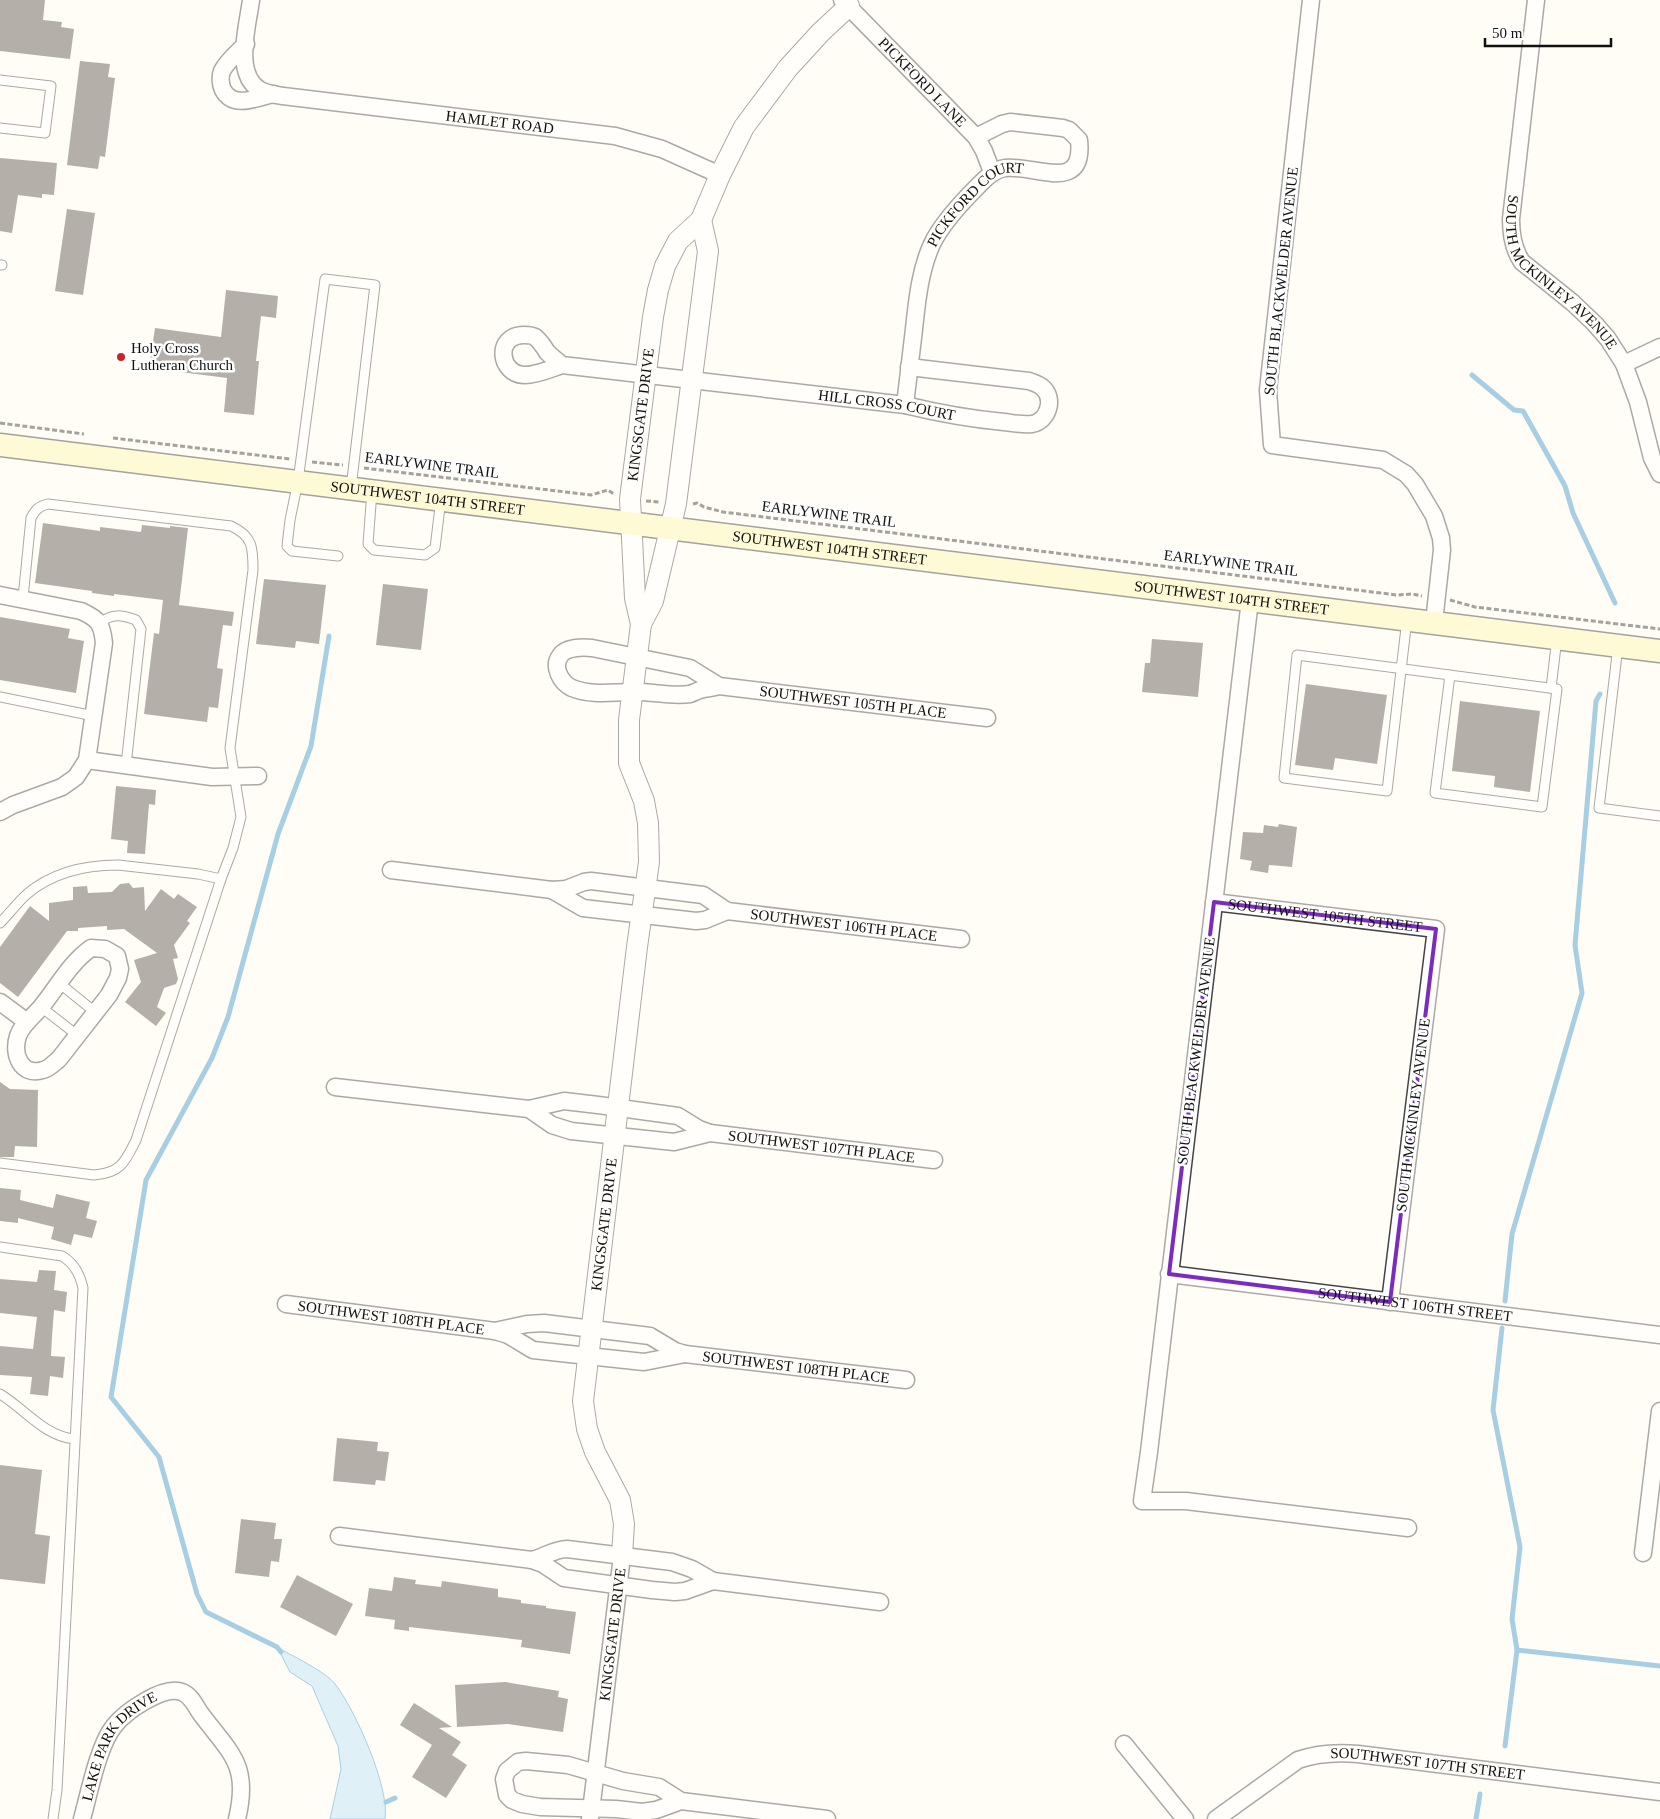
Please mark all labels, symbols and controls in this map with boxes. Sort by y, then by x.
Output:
scale bar [1485,15,1611,47]
text: 50 m [1492,25,1523,41]
street label: PICKFORD LANE [875,34,969,130]
street label: HAMLET ROAD [445,108,555,137]
street label: PICKFORD COURT [924,160,1025,249]
street label: SOUTH BLACKWELDER AVENUE [1261,166,1301,396]
street label: SOUTH MCKINLEY AVENUE [1503,194,1620,352]
place label: Holy Cross Lutheran Church [131,340,234,373]
street label: KINGSGATE DRIVE [624,347,657,482]
marker: Holy Cross Lutheran Church [115,351,127,363]
street label: HILL CROSS COURT [817,387,957,423]
street label: EARLYWINE TRAIL [364,449,500,481]
street label: SOUTHWEST 104TH STREET [330,478,526,518]
street label: EARLYWINE TRAIL [761,498,897,530]
street label: SOUTHWEST 104TH STREET [732,528,928,568]
street label: EARLYWINE TRAIL [1163,547,1299,579]
street label: SOUTHWEST 104TH STREET [1133,578,1330,618]
street label: SOUTHWEST 105TH PLACE [759,683,947,721]
street label: SOUTHWEST 105TH STREET [1227,896,1423,935]
street label: SOUTHWEST 106TH PLACE [749,906,938,944]
street label: SOUTH BLACKWELDER AVENUE [1174,936,1218,1166]
street label: SOUTH MCKINLEY AVENUE [1393,1017,1433,1213]
street label: SOUTHWEST 107TH PLACE [727,1127,916,1166]
street label: KINGSGATE DRIVE [588,1157,620,1292]
street label: SOUTHWEST 106TH STREET [1317,1285,1513,1325]
street label: SOUTHWEST 108TH PLACE [297,1298,485,1338]
street label: SOUTHWEST 108TH PLACE [702,1348,890,1386]
street label: KINGSGATE DRIVE [596,1567,628,1702]
street label: LAKE PARK DRIVE [79,1688,159,1803]
street label: SOUTHWEST 107TH STREET [1330,1745,1526,1783]

